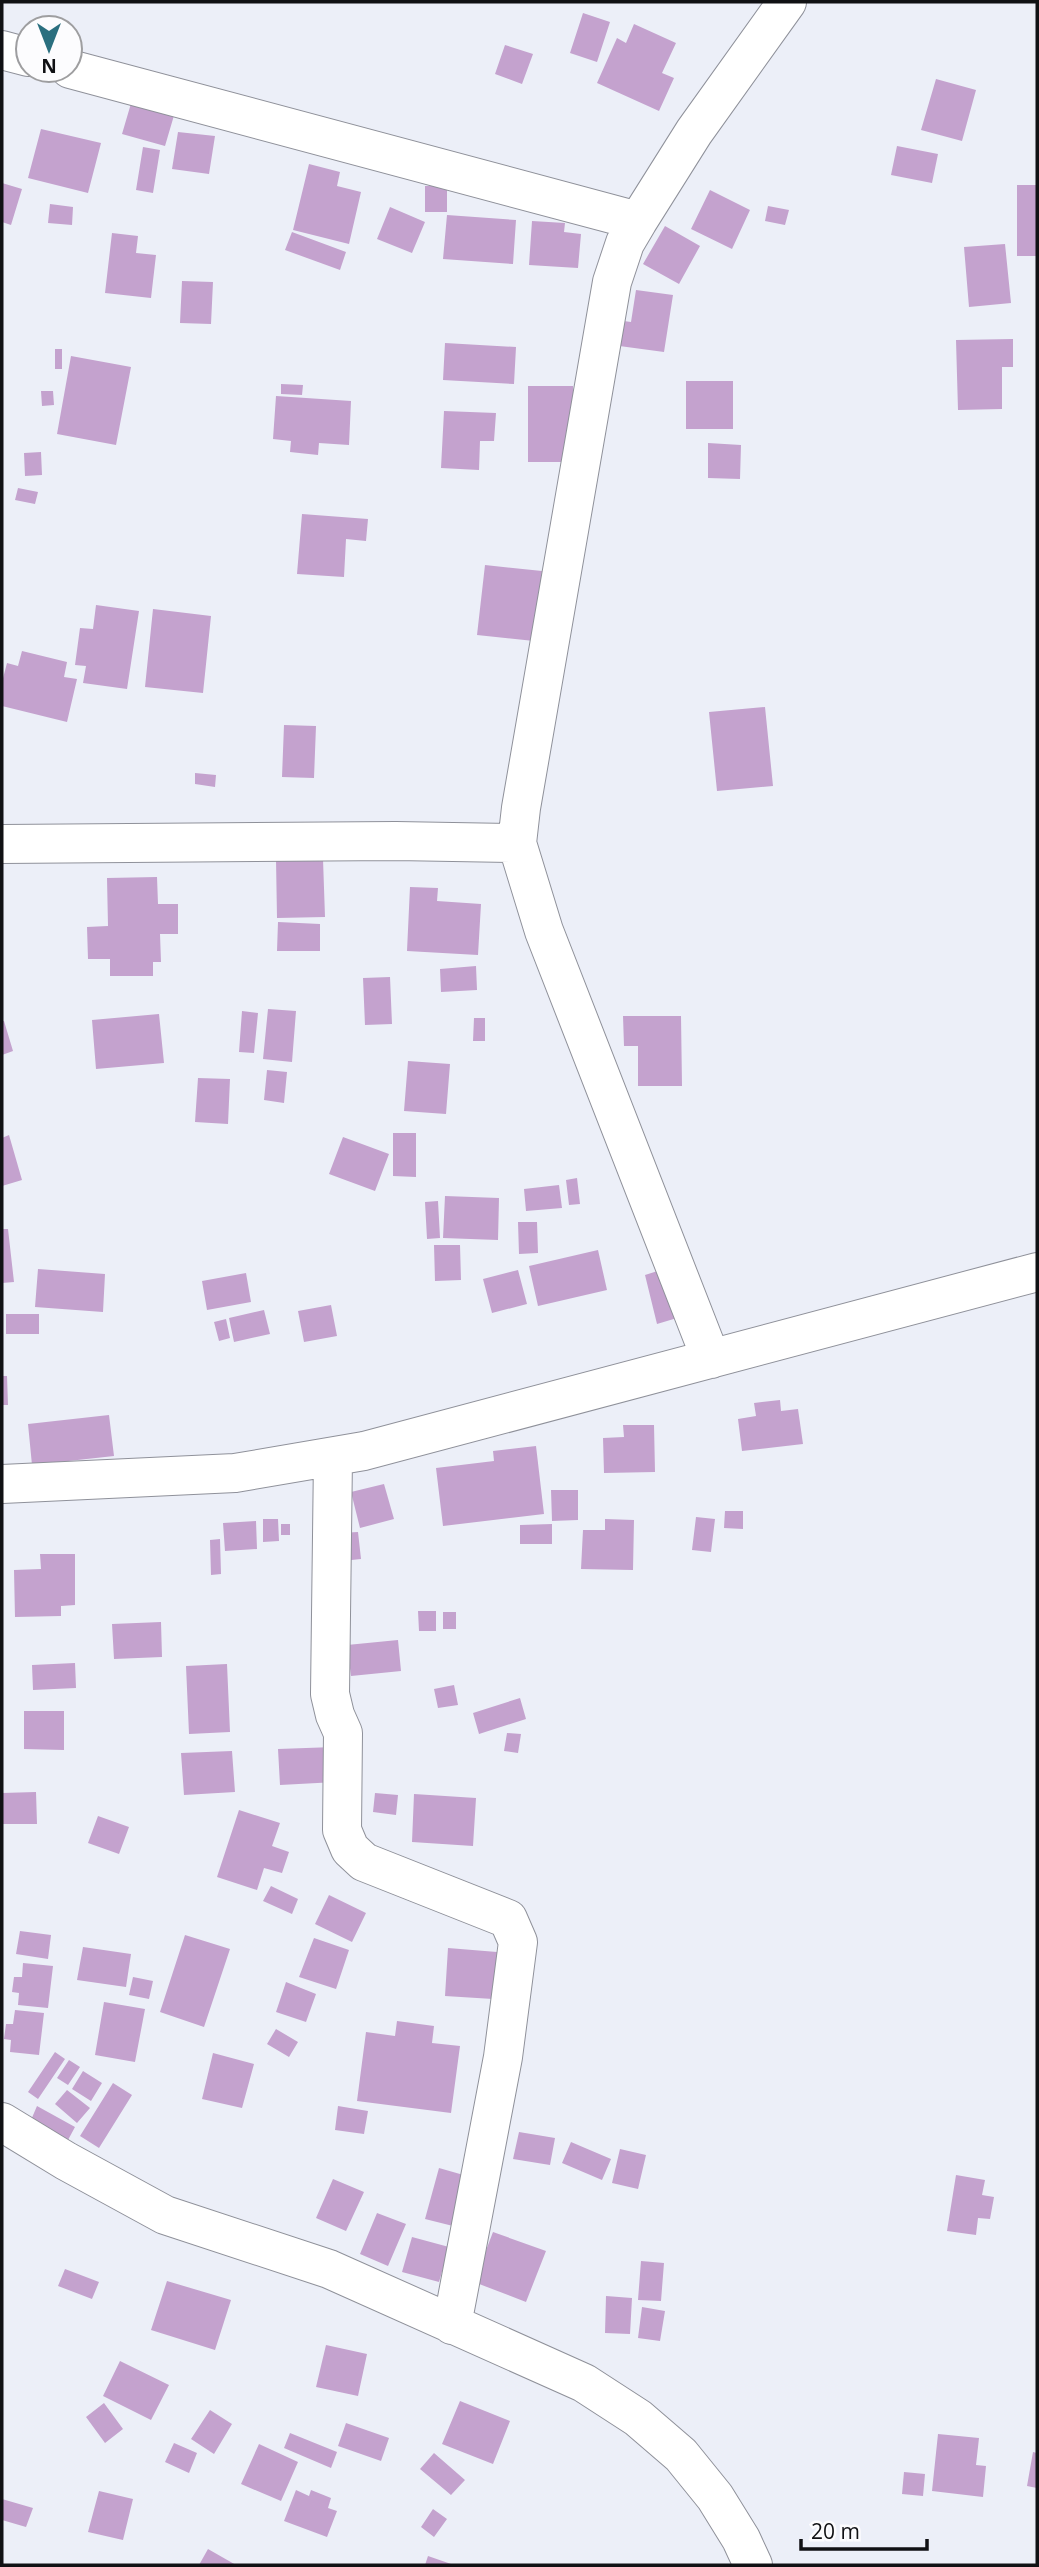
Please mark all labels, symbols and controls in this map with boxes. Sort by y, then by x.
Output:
north arrow [14,14,84,84]
text: N [41,53,57,79]
scale bar [801,2508,927,2552]
text: 20 m [811,2517,860,2545]

